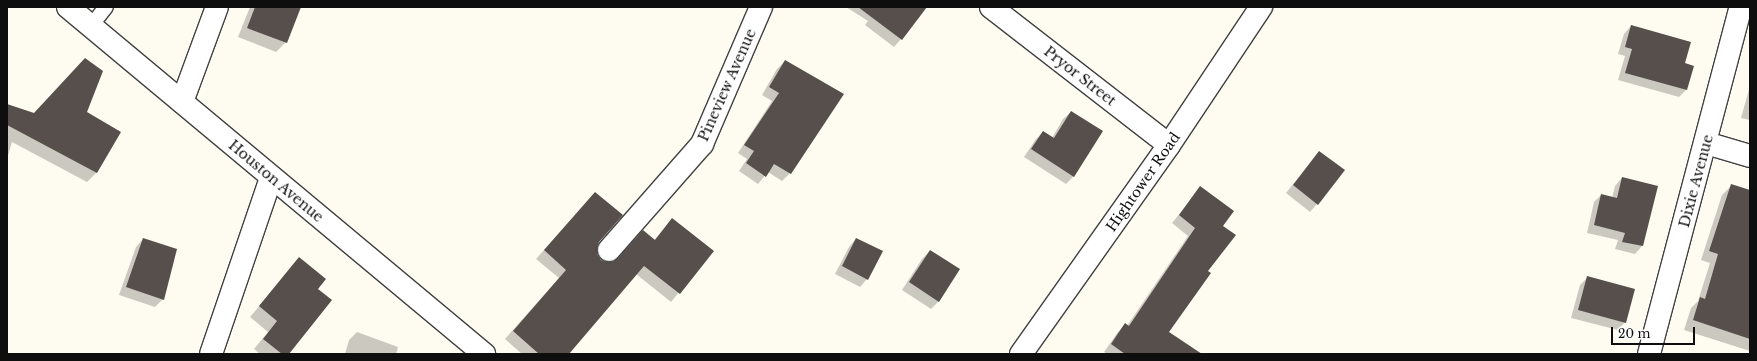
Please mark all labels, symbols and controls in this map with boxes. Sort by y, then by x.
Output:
street label: Pineview Avenue [694,26,760,144]
street label: Pryor Street [1041,43,1119,109]
street label: Hightower Road [1102,129,1184,235]
street label: Dixie Avenue [1675,133,1717,229]
street label: Houston Avenue [225,136,327,226]
scale bar [1613,319,1697,345]
text: 20 m [1618,326,1650,341]

